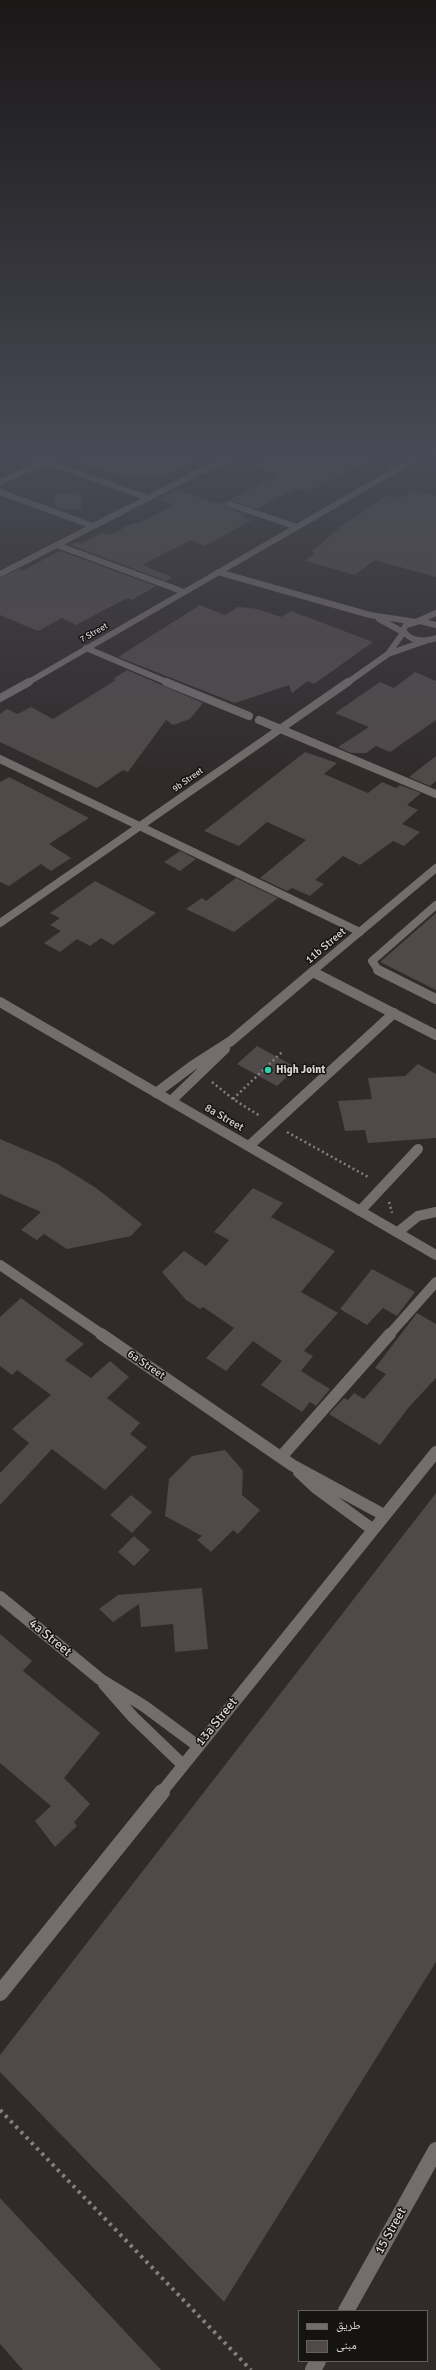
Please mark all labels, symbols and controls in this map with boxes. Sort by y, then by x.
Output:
street label: 7 Street [78,621,110,645]
street label: 9b Street [171,766,205,794]
street label: 11b Street [303,925,349,967]
place label: High Joint [276,1063,325,1077]
marker: High Joint [263,1065,273,1075]
street label: 8a Street [202,1102,246,1134]
street label: 6a Street [125,1348,167,1382]
street label: 4a Street [26,1616,74,1660]
street label: 13a Street [193,1695,241,1749]
street label: 15 Street [372,2205,410,2257]
legend [298,2310,428,2362]
text: طريق [336,2318,361,2333]
text: مبنى [336,2338,357,2353]

